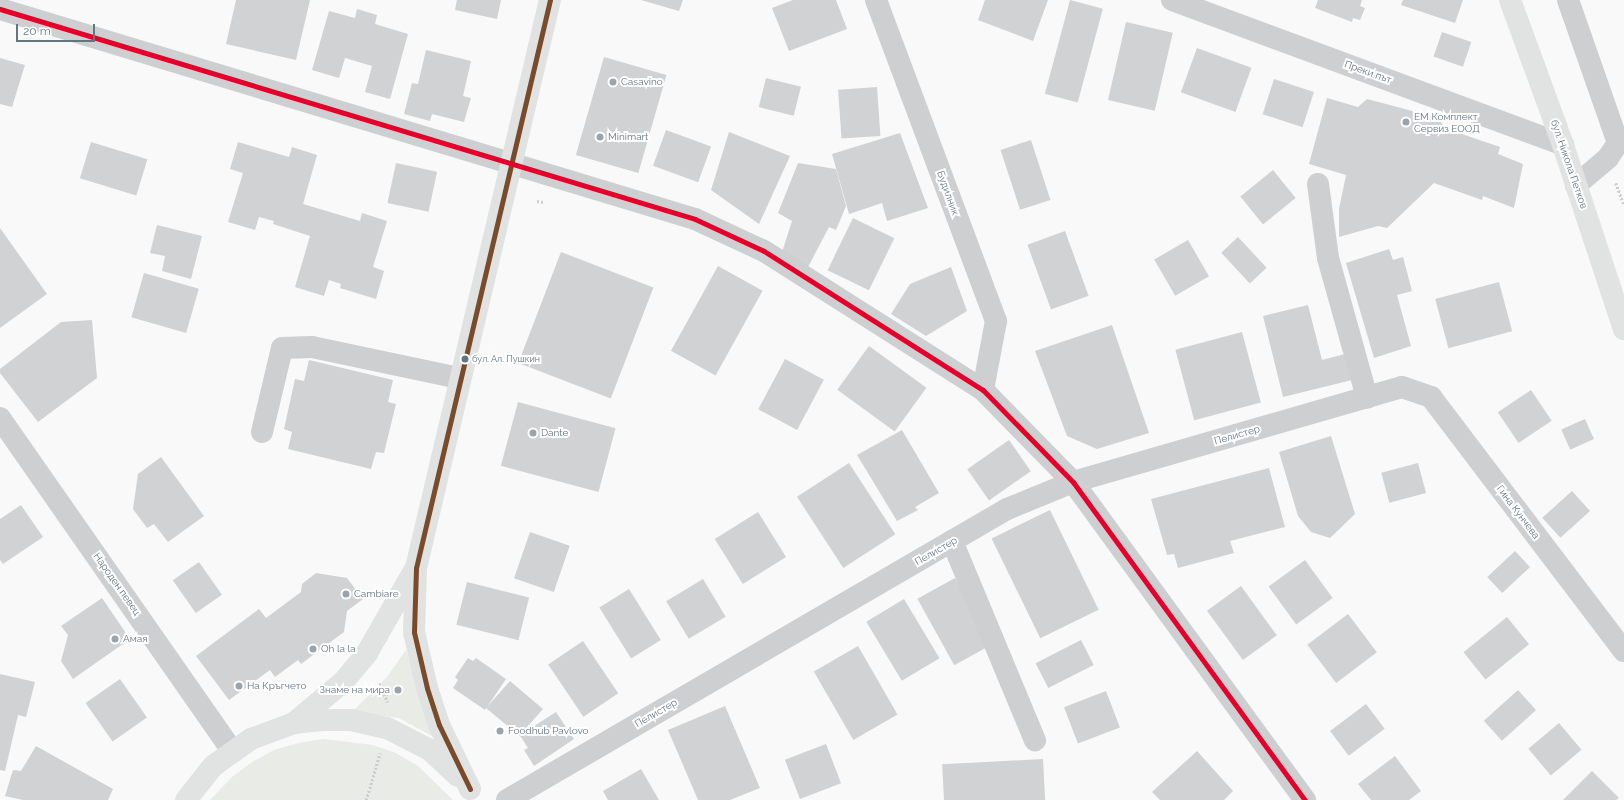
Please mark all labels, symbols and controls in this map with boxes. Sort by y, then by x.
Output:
scale bar [18,16,97,42]
text: 20 m [23,24,51,38]
street label: Преки път [1343,58,1393,86]
place label: Casavino [621,76,663,88]
marker: Casavino [608,77,618,87]
place label: ЕМ Комплект Сервиз ЕООД [1414,110,1480,134]
marker: ЕМ Комплект Сервиз ЕООД [1401,117,1411,127]
street label: бул. Никола Петков [1548,118,1590,210]
place label: Minimart [608,131,648,143]
marker: Minimart [595,132,605,142]
street label: Будилник [934,169,962,217]
marker: бул. Ал. Пушкин [460,354,470,364]
place label: бул. Ал. Пушкин [472,354,540,364]
street label: Пелистер [1213,423,1261,447]
place label: Dante [541,427,568,439]
marker: Dante [528,428,538,438]
street label: Гина Кунчева [1494,483,1542,541]
street label: Пелистер [913,534,959,568]
street label: Народен певец [91,550,143,618]
place label: Cambiare [354,588,399,600]
marker: Cambiare [341,589,351,599]
place label: Амая [123,633,147,645]
marker: Амая [110,634,120,644]
place label: Oh la la [321,643,356,655]
marker: Oh la la [308,644,318,654]
place label: На Кръгчето [247,680,307,692]
marker: На Кръгчето [234,681,244,691]
place label: Знаме на мира [319,684,390,696]
marker: Знаме на мира [393,685,403,695]
street label: Пелистер [633,696,679,730]
place label: Foodhub Pavlovo [508,725,589,737]
marker: Foodhub Pavlovo [495,726,505,736]

